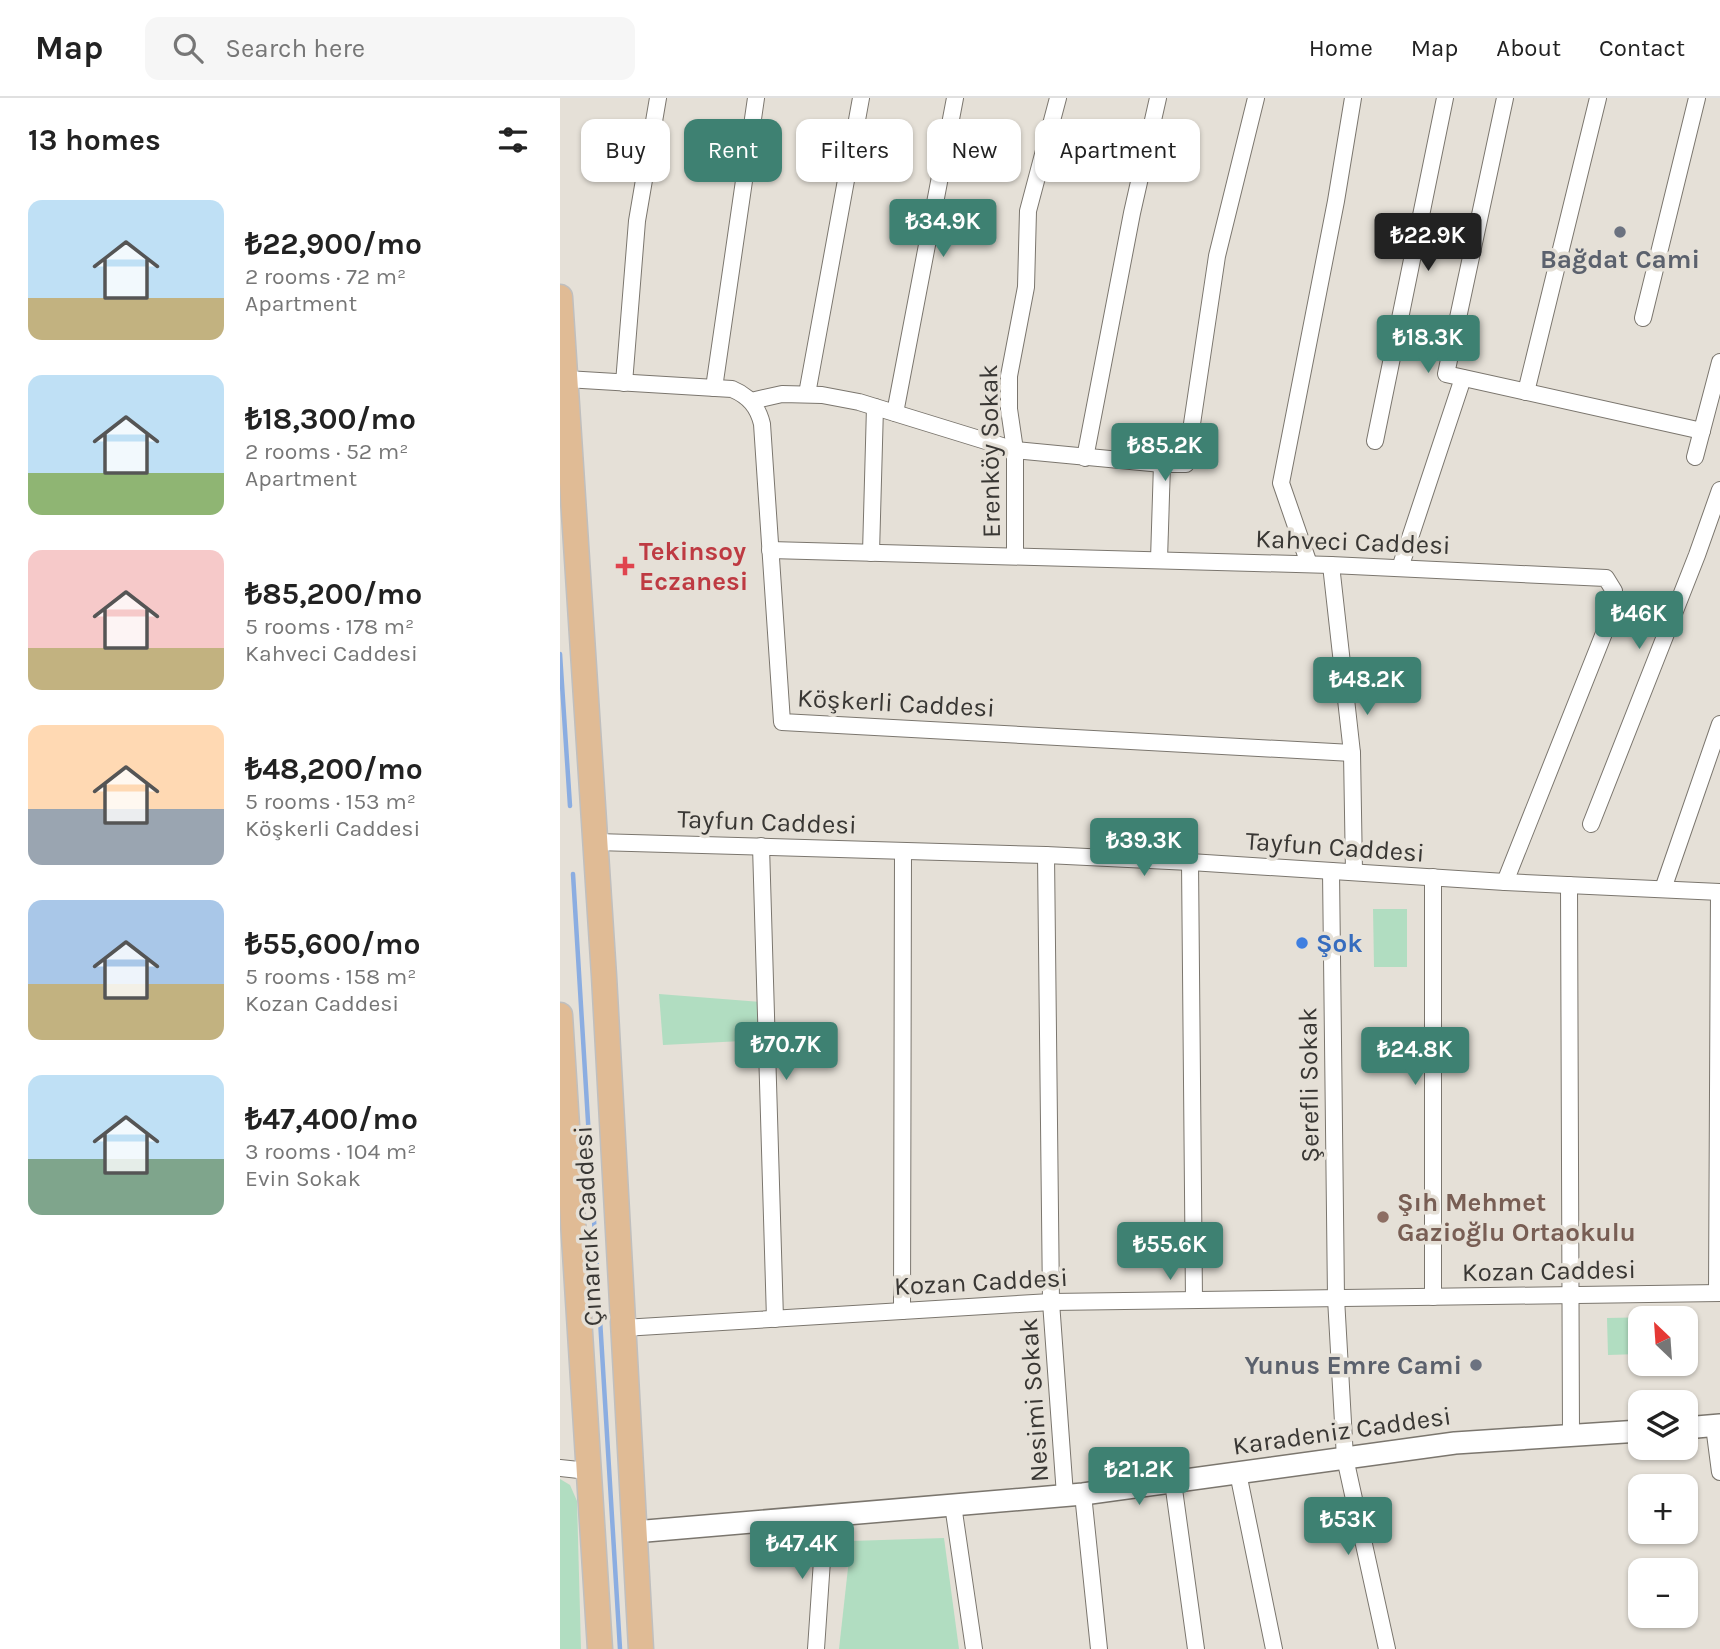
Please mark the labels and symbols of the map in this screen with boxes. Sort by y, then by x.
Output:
pin: ₺34.9K [886,200,1000,259]
pin: ₺22.9K [1371,214,1485,273]
marker: Bağdat Cami [1612,224,1628,240]
place label: Bağdat Cami [1540,244,1700,275]
pin: ₺18.3K [1371,316,1485,375]
street label: Erenköy Sokak [973,364,1007,538]
pin: ₺85.2K [1108,424,1222,483]
street label: Kahveci Caddesi [1255,523,1451,561]
place label: Tekinsoy Eczanesi [639,536,748,597]
marker: Tekinsoy Eczanesi [617,558,633,574]
pin: ₺46K [1598,592,1680,651]
pin: ₺48.2K [1310,658,1424,717]
street label: Köşkerli Caddesi [796,682,996,724]
street label: Tayfun Caddesi [677,803,857,841]
pin: ₺39.3K [1087,818,1201,878]
street label: Tayfun Caddesi [1244,825,1426,869]
place label: Şok [1316,928,1363,959]
marker: Şok [1294,935,1310,951]
street label: Şerefli Sokak [1292,1007,1326,1163]
pin: ₺70.7K [729,1023,843,1082]
pin: ₺24.8K [1358,1028,1472,1087]
street label: Çınarcık Caddesi [567,1125,609,1327]
place label: Şıh Mehmet Gazioğlu Ortaokulu [1397,1187,1636,1248]
marker: Şıh Mehmet Gazioğlu Ortaokulu [1375,1209,1391,1225]
pin: ₺55.6K [1113,1222,1227,1282]
street label: Kozan Caddesi [1462,1254,1636,1288]
street label: Kozan Caddesi [893,1262,1069,1302]
north arrow [1628,1306,1698,1376]
street label: Nesimi Sokak [1013,1317,1055,1483]
place label: Yunus Emre Cami [1244,1350,1462,1381]
marker: Yunus Emre Cami [1468,1357,1484,1373]
street label: Karadeniz Caddesi [1231,1400,1453,1462]
pin: ₺21.2K [1082,1448,1196,1507]
pin: ₺53K [1307,1498,1389,1557]
pin: ₺47.4K [745,1522,859,1581]

